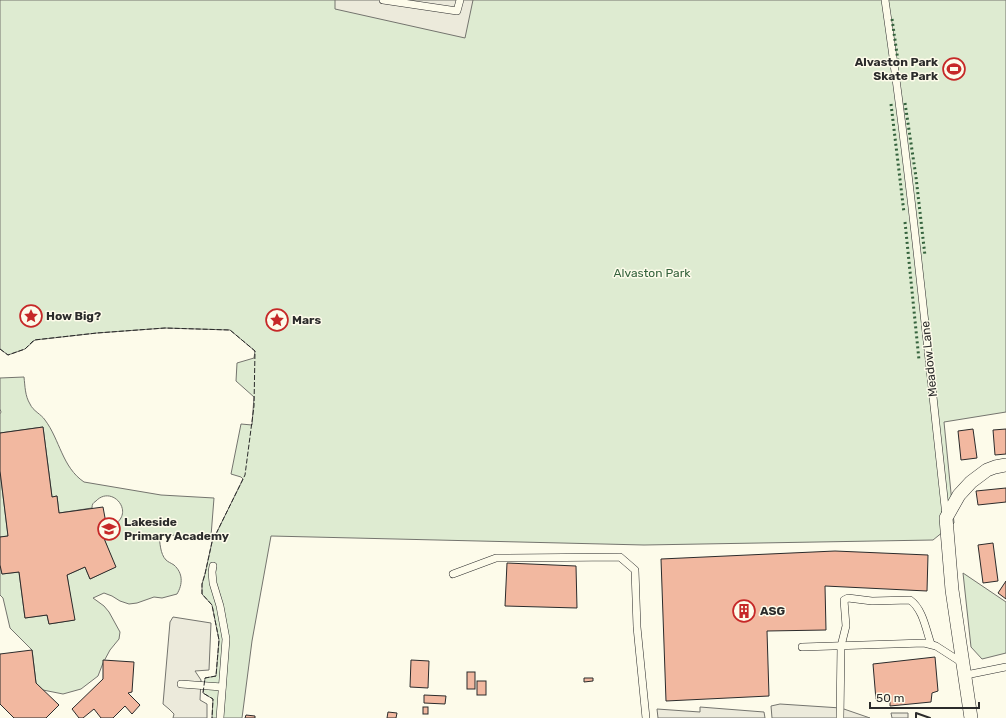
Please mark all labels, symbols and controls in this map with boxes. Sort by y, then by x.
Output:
place label: Alvaston Park Skate Park [855,55,938,83]
sports icon: Alvaston Park Skate Park [941,56,967,82]
park label: Alvaston Park [614,266,691,280]
place icon: How Big? [18,303,44,329]
place icon: Mars [264,307,290,333]
place label: How Big? [46,309,101,323]
place label: Mars [292,313,321,327]
street label: Meadow Lane [918,320,940,398]
place label: Lakeside Primary Academy [124,515,229,543]
school or university icon: Lakeside Primary Academy [96,516,122,542]
building icon: ASG [731,598,757,624]
place label: ASG [760,604,785,618]
scale bar [870,684,979,710]
text: 50 m [876,691,904,705]

